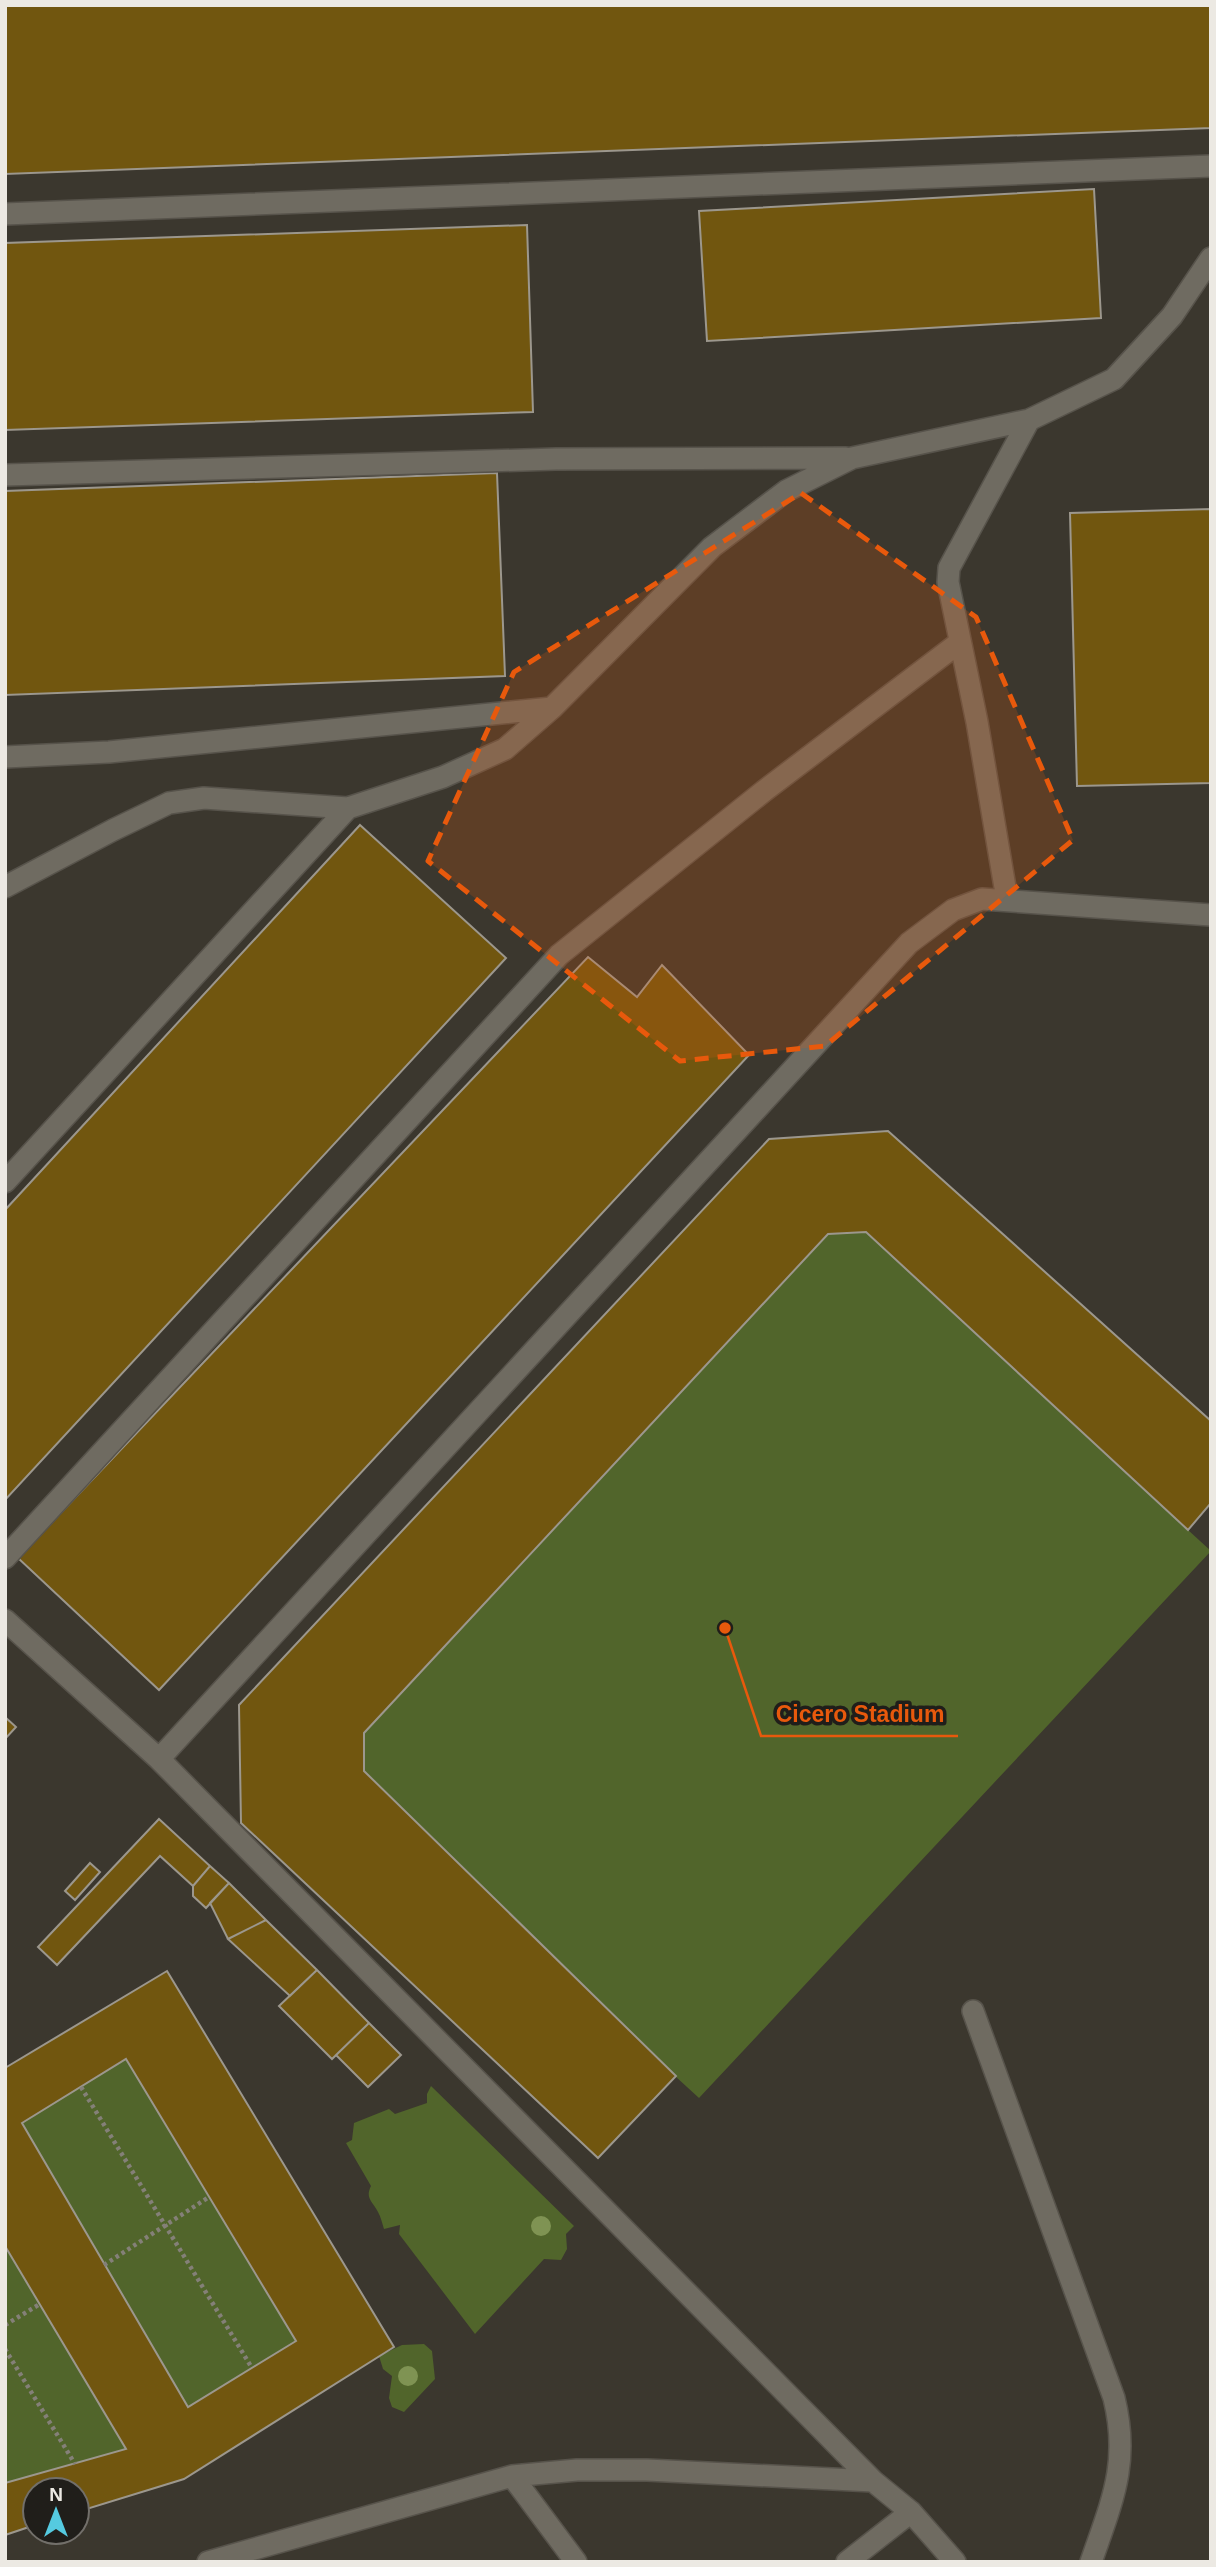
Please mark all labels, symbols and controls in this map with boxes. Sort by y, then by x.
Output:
callout: Cicero Stadium [761,1692,958,1736]
text: Cicero Stadium [776,1701,944,1727]
north arrow [21,2476,91,2546]
text: N [49,2484,63,2505]

